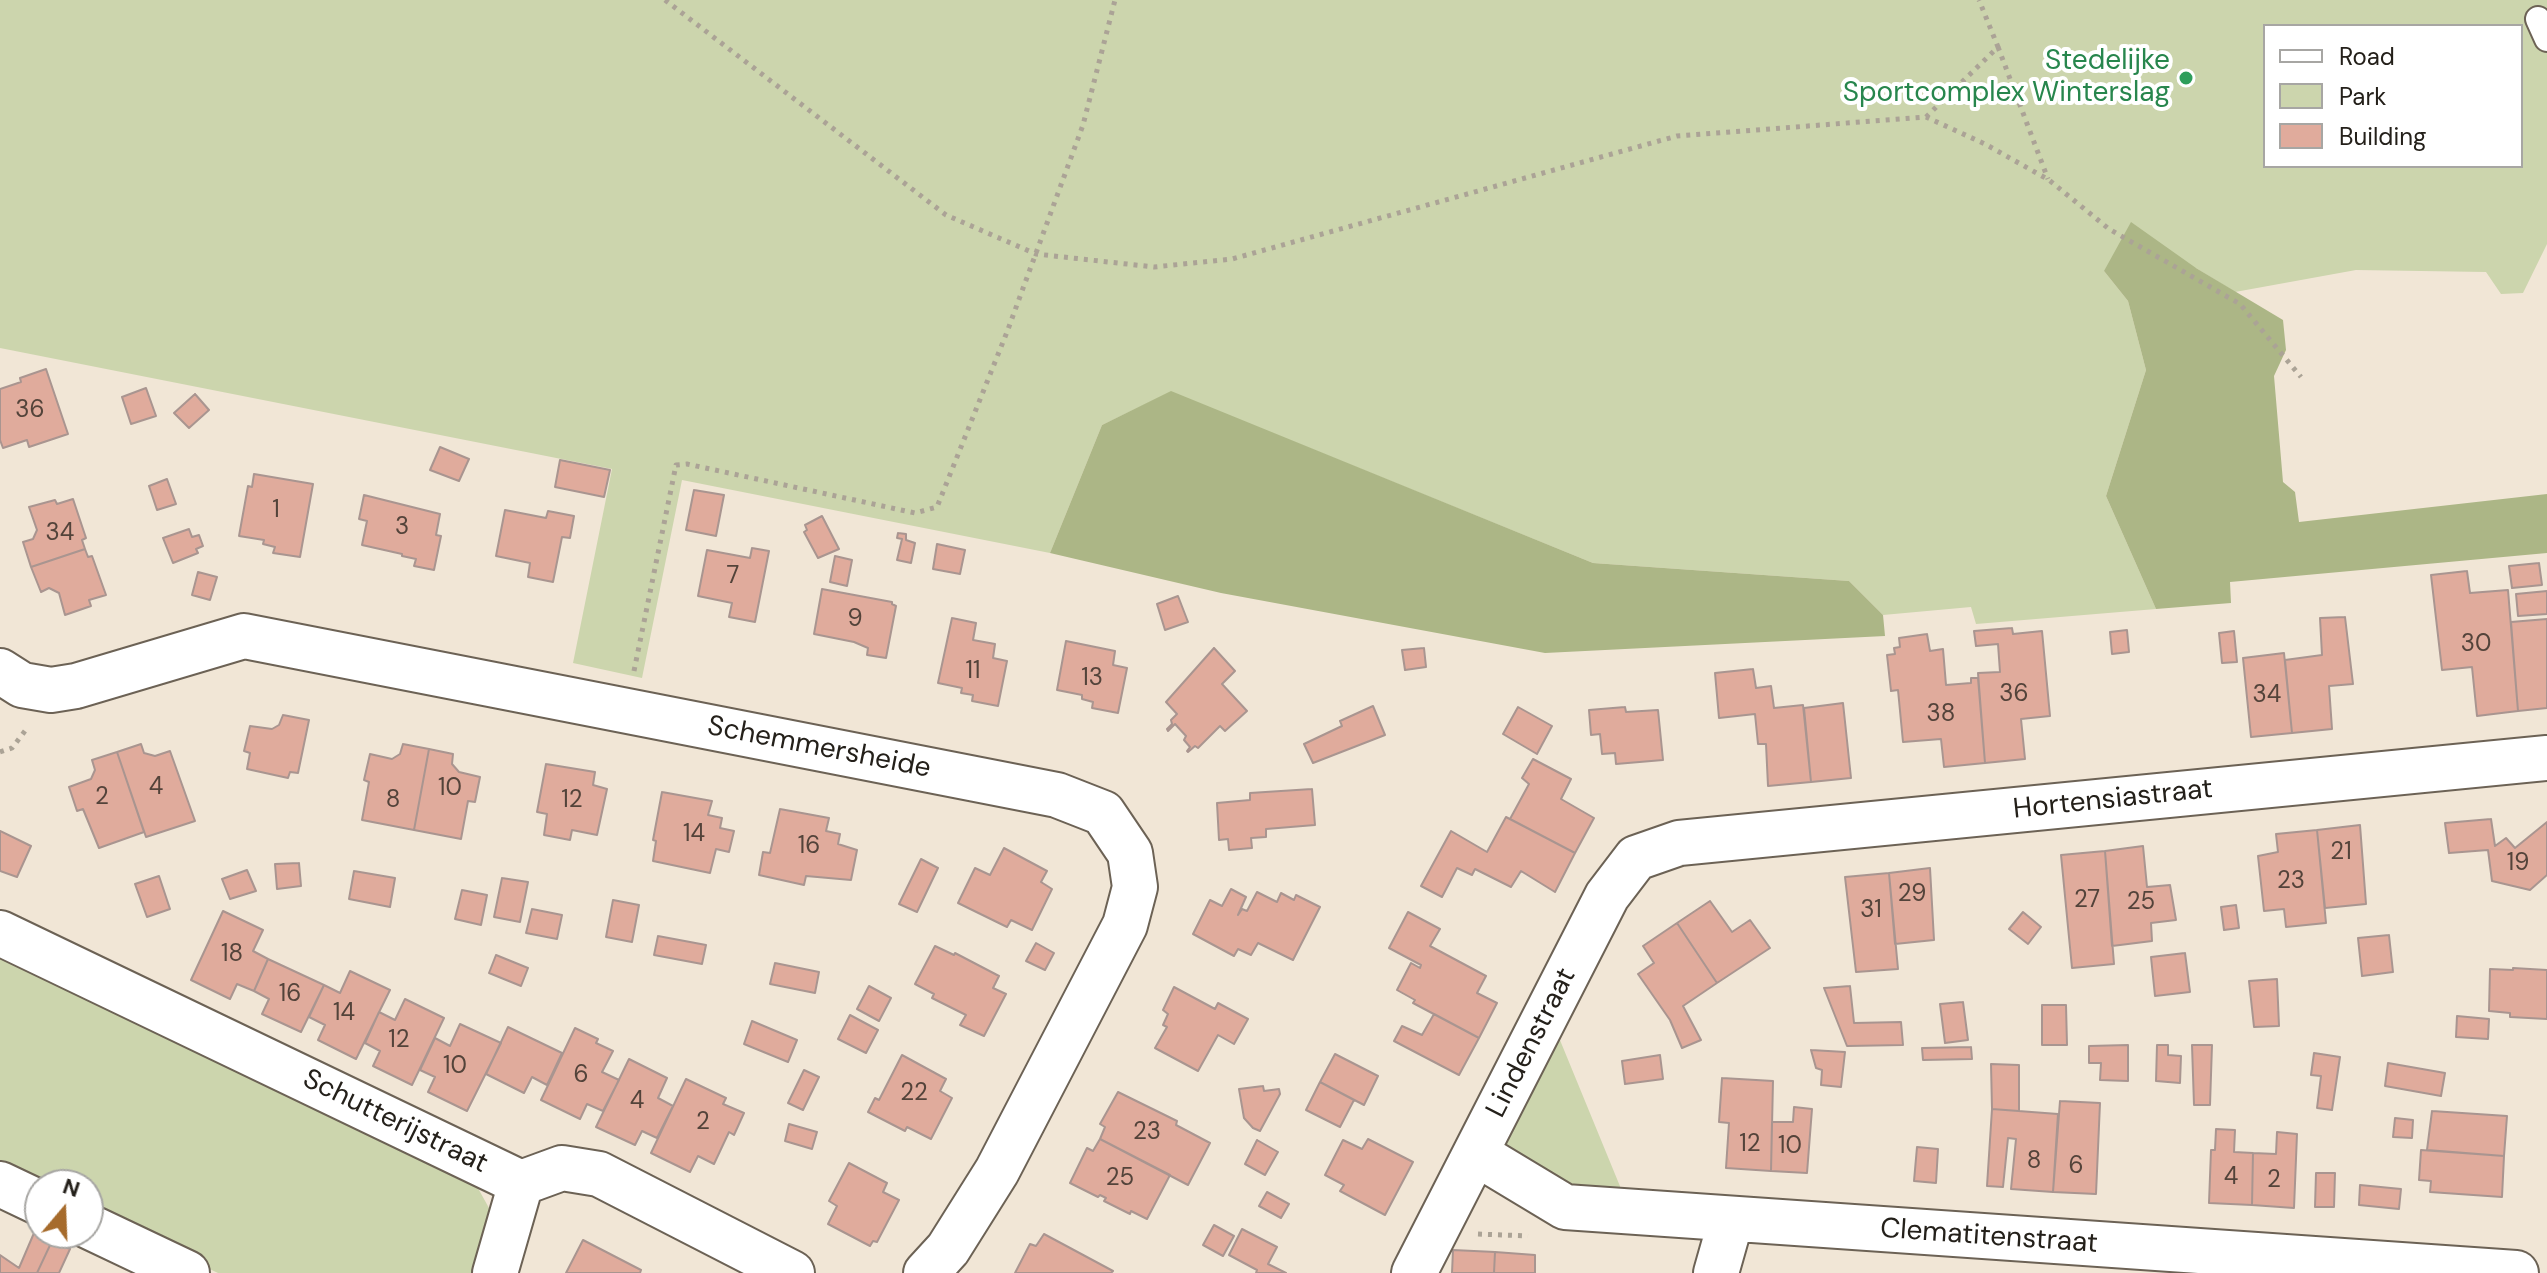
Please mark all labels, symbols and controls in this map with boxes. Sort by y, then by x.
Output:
legend [2263,24,2523,168]
text: Road [2339,41,2395,72]
place label: Stedelijke Sportcomplex Winterslag [1843,45,2170,111]
marker: Stedelijke Sportcomplex Winterslag [2177,69,2195,87]
text: Park [2339,81,2386,112]
text: Building [2339,121,2426,152]
house number: 36 [15,397,45,425]
house number: 1 [272,497,280,525]
house number: 3 [395,514,409,542]
house number: 34 [46,520,74,548]
house number: 7 [727,563,739,591]
house number: 9 [847,606,863,634]
house number: 30 [2461,631,2491,659]
house number: 11 [966,658,980,686]
house number: 13 [1081,665,1103,693]
house number: 36 [1999,681,2029,709]
house number: 34 [2253,682,2281,710]
house number: 38 [1927,701,1955,729]
street label: Schemmersheide [705,710,933,786]
street label: Hortensiastraat [2012,773,2214,827]
house number: 4 [149,774,163,802]
house number: 10 [438,775,462,803]
house number: 2 [95,784,109,812]
house number: 8 [386,787,400,815]
house number: 12 [561,787,583,815]
house number: 14 [683,821,705,849]
house number: 16 [798,833,820,861]
house number: 21 [2330,839,2352,867]
house number: 19 [2507,850,2529,878]
house number: 23 [2277,868,2305,896]
house number: 29 [1898,881,1926,909]
house number: 27 [2074,887,2100,915]
house number: 25 [2127,889,2155,917]
house number: 31 [1860,897,1882,925]
house number: 18 [221,941,243,969]
street label: Lindenstraat [1480,963,1584,1123]
house number: 16 [279,981,301,1009]
house number: 14 [333,1000,355,1028]
house number: 12 [388,1027,410,1055]
house number: 10 [443,1053,467,1081]
house number: 6 [573,1062,589,1090]
street label: Schutterijstraat [297,1063,493,1181]
house number: 22 [900,1080,928,1108]
house number: 4 [630,1088,644,1116]
house number: 2 [696,1109,710,1137]
house number: 23 [1133,1119,1161,1147]
house number: 12 [1739,1131,1761,1159]
house number: 10 [1778,1133,1802,1161]
house number: 8 [2027,1148,2041,1176]
house number: 6 [2068,1153,2084,1181]
house number: 4 [2224,1164,2238,1192]
house number: 25 [1106,1165,1134,1193]
house number: 2 [2267,1167,2281,1195]
north arrow [24,1169,104,1249]
text: N [59,1171,84,1204]
street label: Clematitenstraat [1879,1213,2099,1261]

